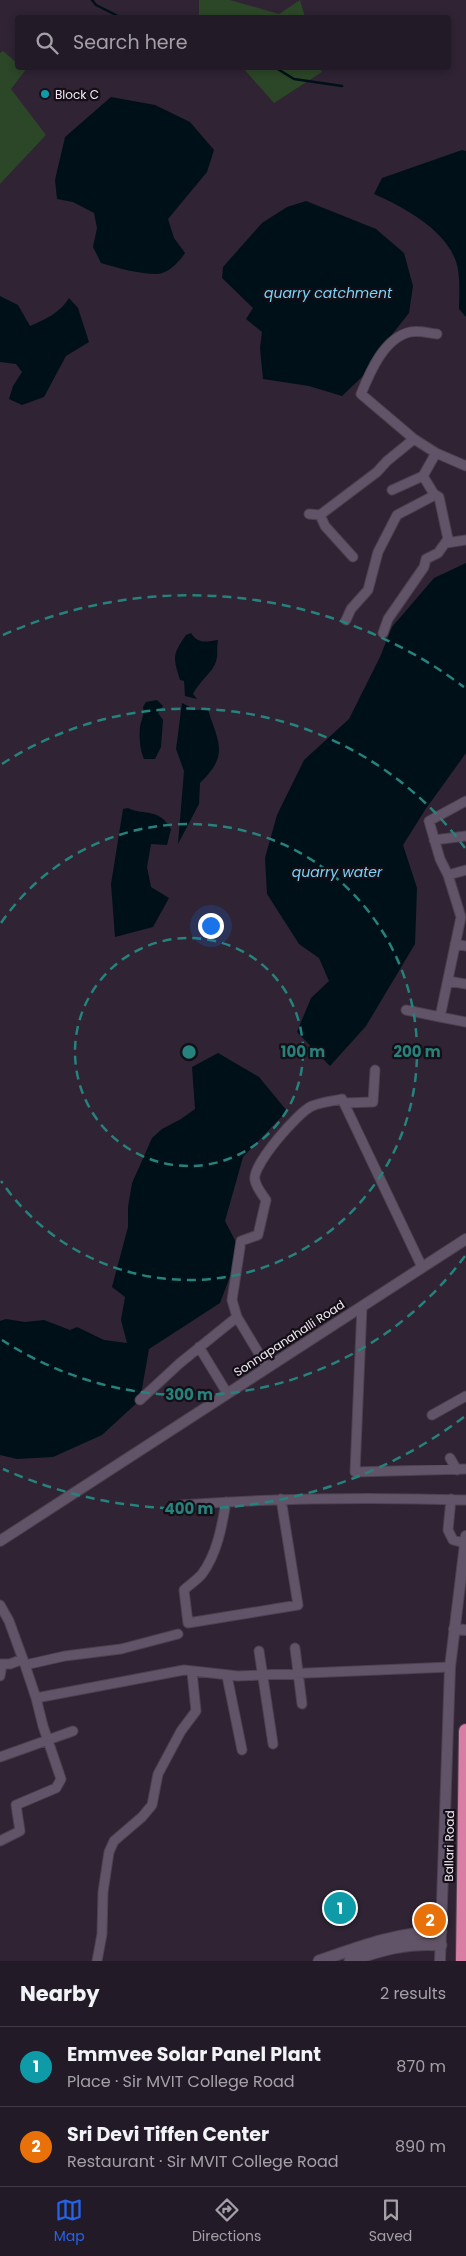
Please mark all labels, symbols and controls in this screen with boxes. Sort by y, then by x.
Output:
search box [15,15,451,70]
icon: search [33,29,61,57]
text: Search here [73,29,187,56]
place label: Block C [55,86,99,103]
marker: Block C [39,88,51,100]
water label: quarry catchment [264,283,393,303]
water label: quarry water [292,862,383,882]
your location [198,913,224,939]
text: 100 m [281,1041,325,1062]
text: 200 m [393,1041,441,1062]
centre of rings [180,1043,198,1061]
street label: Sonnapanahalli Road [230,1296,348,1380]
text: 300 m [165,1384,213,1405]
text: 400 m [165,1498,214,1519]
street label: Ballari Road [440,1810,458,1882]
pin: 1 [324,1889,356,1927]
pin: 2 [414,1901,446,1939]
text: Nearby [20,1979,100,2008]
text: 2 results [380,1982,446,2005]
text: Emmvee Solar Panel Plant [67,2041,321,2068]
text: 1 [33,2055,39,2078]
text: 870 m [396,2055,446,2078]
text: Place · Sir MVIT College Road [67,2070,295,2093]
text: Sri Devi Tiffen Center [67,2121,269,2148]
text: 2 [31,2135,41,2158]
text: 890 m [395,2135,446,2158]
text: Restaurant · Sir MVIT College Road [67,2150,339,2173]
tab: Map [54,2196,85,2247]
tab: Directions [192,2196,261,2247]
tab: Saved [369,2196,412,2247]

